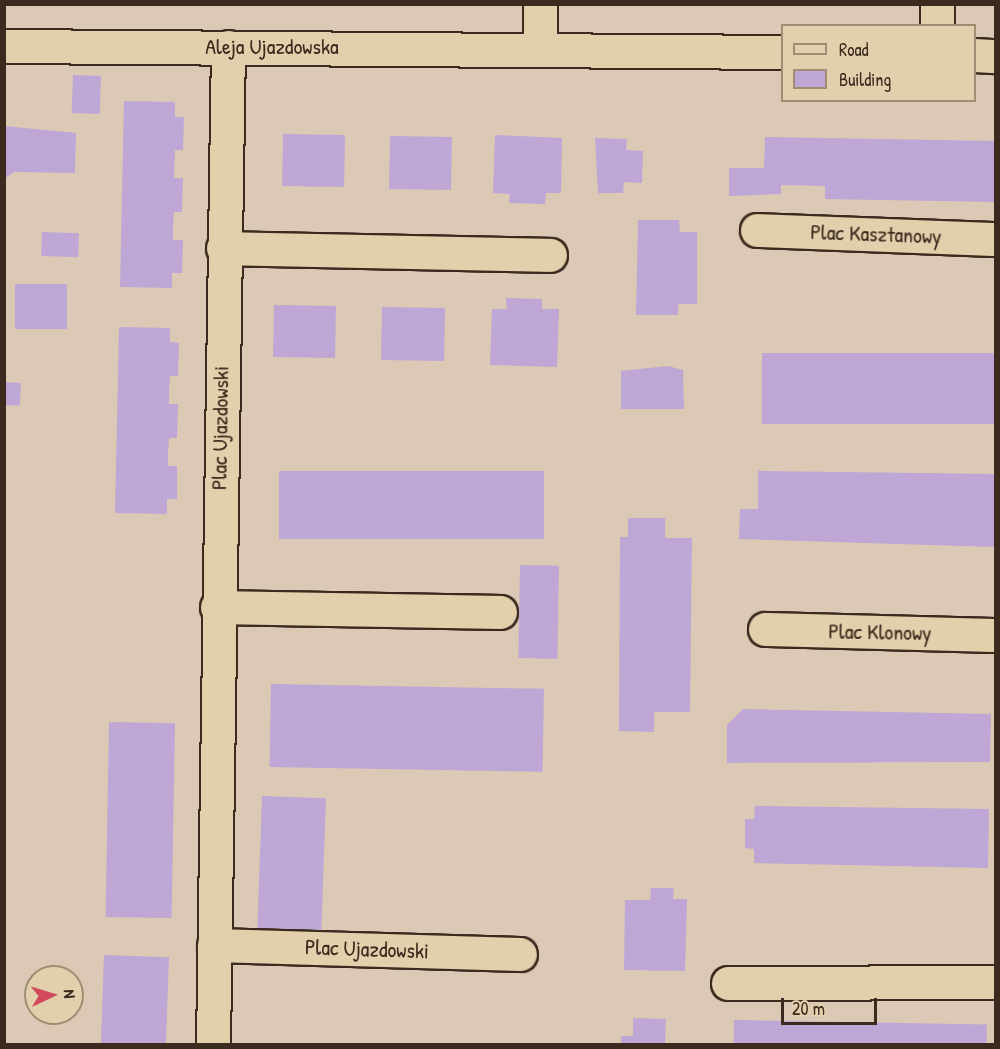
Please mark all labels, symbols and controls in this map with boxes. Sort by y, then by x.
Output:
legend [781,24,976,102]
street label: Aleja Ujazdowska [205,34,339,60]
text: Road [839,37,869,62]
text: Building [839,67,891,92]
street label: Plac Kasztanowy [810,219,942,249]
street label: Plac Ujazdowski [206,366,234,490]
street label: Plac Klonowy [828,618,932,646]
street label: Plac Ujazdowski [305,934,429,964]
north arrow [24,965,84,1025]
scale bar [784,986,880,1024]
text: N [59,989,81,999]
text: 20 m [792,996,825,1021]

